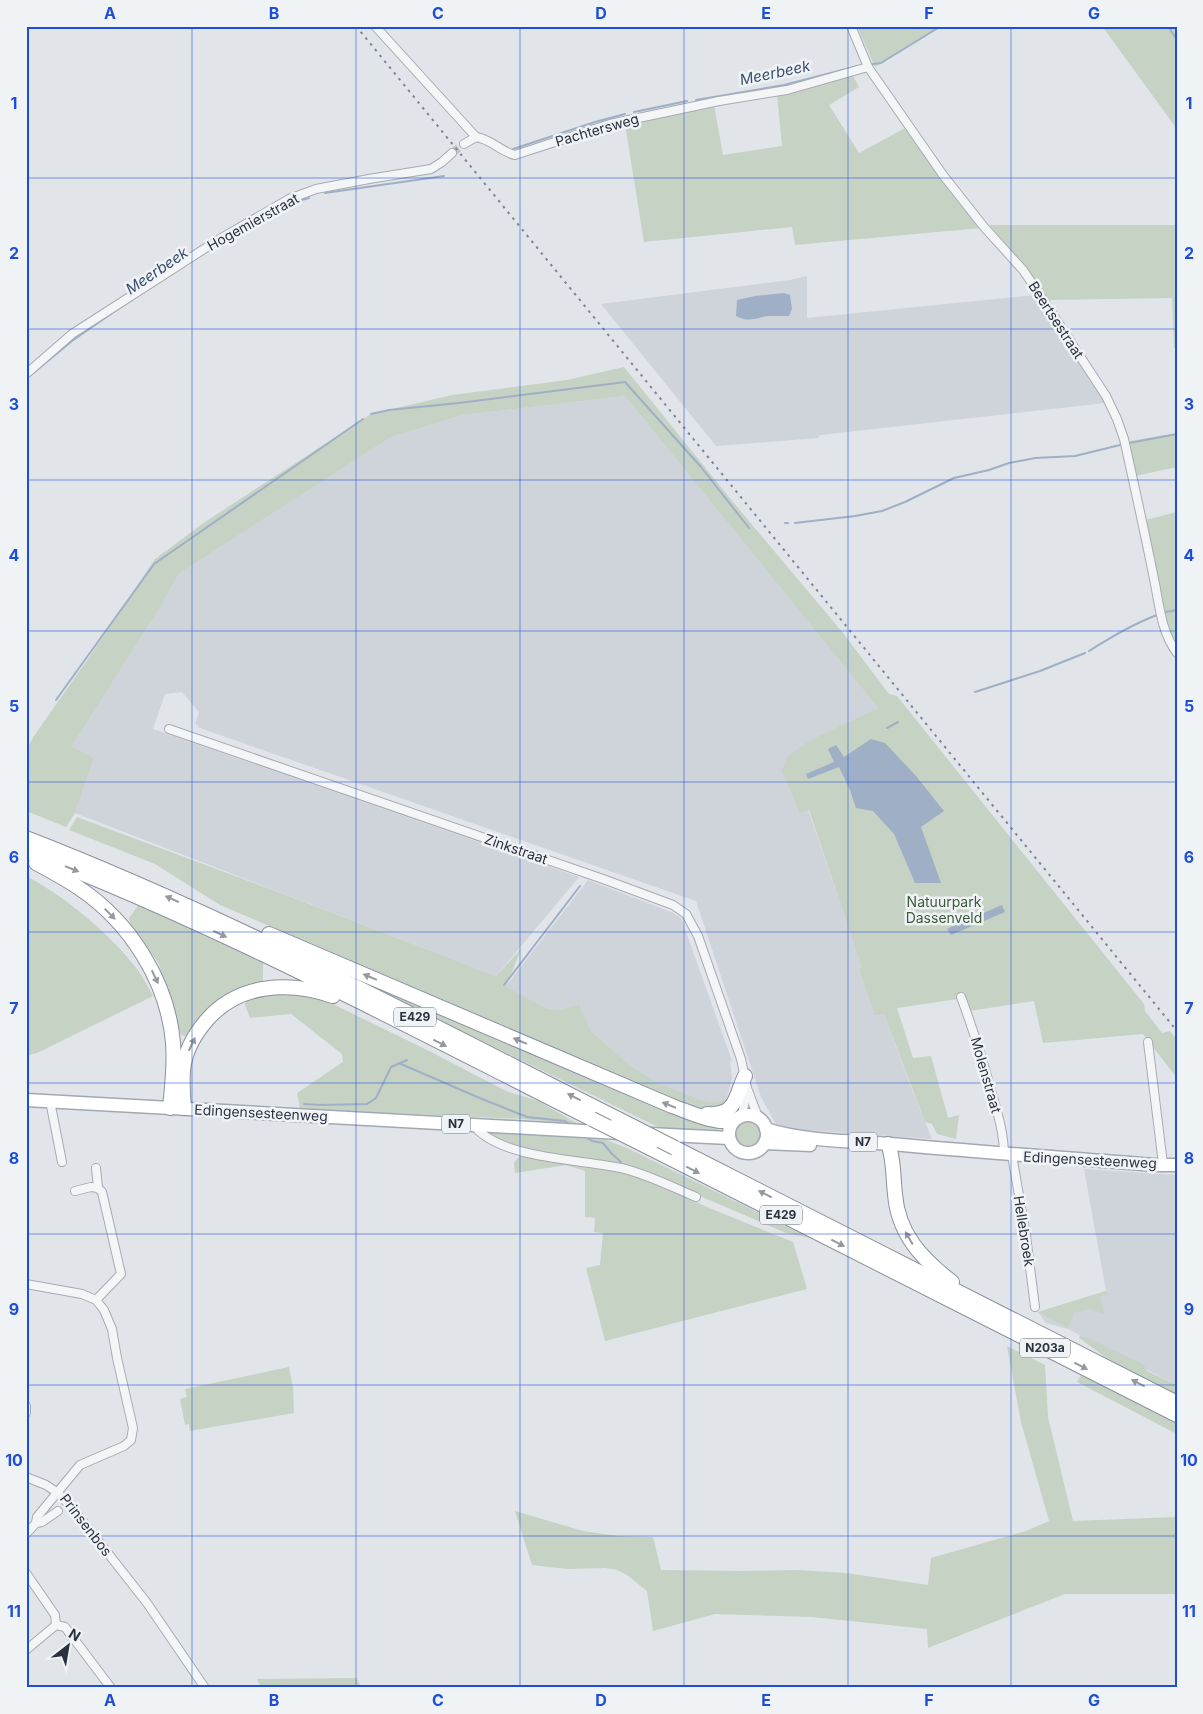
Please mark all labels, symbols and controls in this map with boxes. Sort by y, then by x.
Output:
text: A [104,3,116,23]
text: B [269,3,279,23]
text: C [432,3,444,23]
text: D [595,3,607,23]
text: E [761,3,771,23]
text: F [924,3,934,23]
text: G [1088,3,1100,23]
water label: Meerbeek [738,56,813,89]
text: 1 [11,93,17,113]
text: 1 [1186,93,1192,113]
street label: Pachtersweg [553,109,641,150]
street label: Hogemierstraat [204,189,302,254]
water label: Meerbeek [122,242,192,298]
text: 2 [9,243,19,263]
text: 2 [1184,243,1194,263]
street label: Beertsestraat [1025,278,1088,362]
text: 3 [9,394,19,414]
text: 3 [1184,394,1194,414]
text: 4 [9,545,20,565]
text: 4 [1184,545,1195,565]
text: 5 [9,696,19,716]
text: 5 [1184,696,1194,716]
street label: Zinkstraat [482,830,550,867]
text: 6 [9,847,19,867]
text: 6 [1184,847,1194,867]
one-way arrow [65,865,79,873]
park label: Natuurpark Dassenveld [906,893,982,926]
one-way arrow [165,895,179,903]
one-way arrow [104,908,116,920]
one-way arrow [213,930,227,938]
one-way arrow [151,970,159,984]
one-way arrow [363,973,377,981]
text: 7 [9,998,19,1018]
text: 7 [1184,998,1194,1018]
road number: E429 [394,1008,436,1026]
street label: Molenstraat [968,1035,1006,1115]
one-way arrow [188,1037,196,1051]
one-way arrow [513,1037,527,1045]
one-way arrow [433,1039,447,1047]
one-way arrow [567,1093,581,1101]
street label: Edingensesteenweg [194,1101,328,1124]
one-way arrow [661,1101,676,1109]
road number: N7 [442,1114,470,1134]
road number: N7 [849,1132,877,1152]
text: 8 [9,1148,19,1168]
street label: Edingensesteenweg [1023,1148,1157,1171]
text: 8 [1184,1148,1194,1168]
one-way arrow [686,1166,700,1174]
one-way arrow [758,1190,773,1198]
street label: Hellebroek [1011,1194,1039,1268]
road number: E429 [760,1206,802,1224]
one-way arrow [905,1231,914,1244]
one-way arrow [831,1239,846,1247]
text: 9 [9,1299,19,1319]
text: 9 [1184,1299,1194,1319]
road number: N203a [1020,1339,1070,1358]
one-way arrow [1073,1362,1088,1370]
one-way arrow [1131,1379,1145,1387]
text: 10 [5,1450,23,1470]
text: 10 [1180,1450,1198,1470]
street label: Prinsenbos [57,1490,116,1559]
text: 11 [7,1601,21,1621]
text: 11 [1182,1601,1196,1621]
north arrow [42,1622,92,1672]
text: N [66,1624,84,1644]
text: A [104,1690,116,1710]
text: B [269,1690,279,1710]
text: C [432,1690,444,1710]
text: D [595,1690,607,1710]
text: E [761,1690,771,1710]
text: F [924,1690,934,1710]
text: G [1088,1690,1100,1710]

